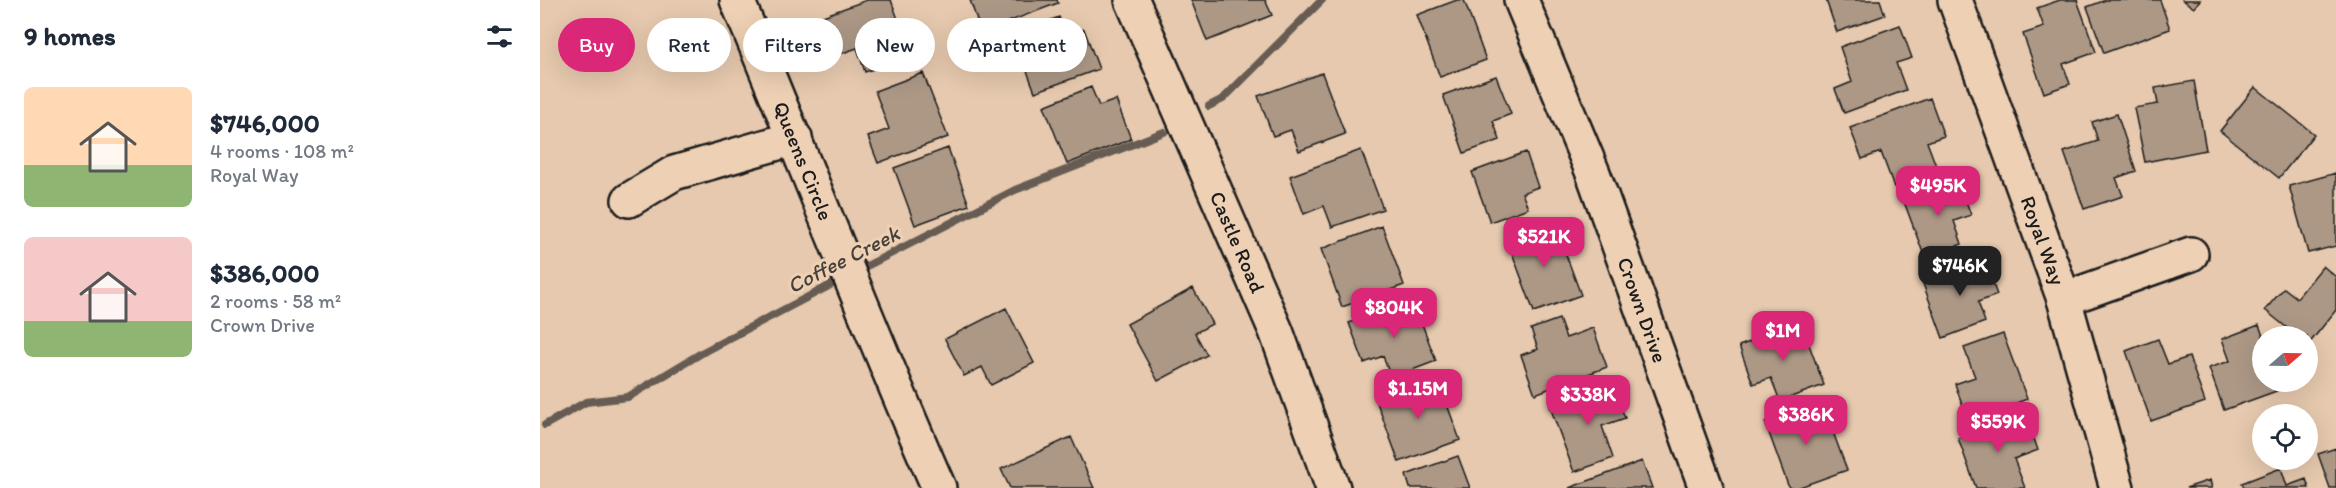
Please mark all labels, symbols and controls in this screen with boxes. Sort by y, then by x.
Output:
chip: Buy [558,18,635,72]
chip: Rent [647,18,731,72]
chip: Filters [743,18,843,72]
chip: New [855,18,935,72]
chip: Apartment [947,18,1087,72]
text: 9 homes [24,20,116,52]
icon: filters [483,20,516,53]
street label: Queens Circle [768,98,839,224]
text: $746,000 [210,107,320,139]
icon: home [72,111,144,183]
text: 4 rooms · 108 m² [210,139,354,163]
text: Royal Way [210,163,299,187]
pin: $495K [1896,166,1980,217]
text: $495K [1910,173,1966,197]
street label: Castle Road [1205,187,1271,297]
street label: Royal Way [2015,192,2071,288]
pin: $521K [1502,217,1586,268]
water label: Coffee Creek [783,219,906,299]
text: $521K [1517,224,1571,248]
pin: $746K [1918,246,2002,297]
text: $746K [1932,253,1988,277]
street label: Crown Drive [1612,254,1673,366]
text: $386,000 [210,257,320,289]
icon: home [72,261,144,333]
pin: $804K [1352,288,1436,339]
text: 2 rooms · 58 m² [210,289,341,313]
text: $804K [1365,295,1423,319]
pin: $1M [1754,311,1812,362]
text: Crown Drive [210,313,315,337]
text: $1M [1765,318,1801,342]
north arrow [2252,326,2318,392]
map controls [2252,326,2318,470]
pin: $1.15M [1369,369,1467,420]
pin: $338K [1546,375,1630,426]
text: $1.15M [1388,376,1448,400]
text: $338K [1560,382,1616,406]
pin: $386K [1764,395,1848,446]
text: $386K [1778,402,1834,426]
pin: $559K [1956,402,2040,453]
button: locate [2252,404,2318,470]
text: $559K [1971,409,2025,433]

